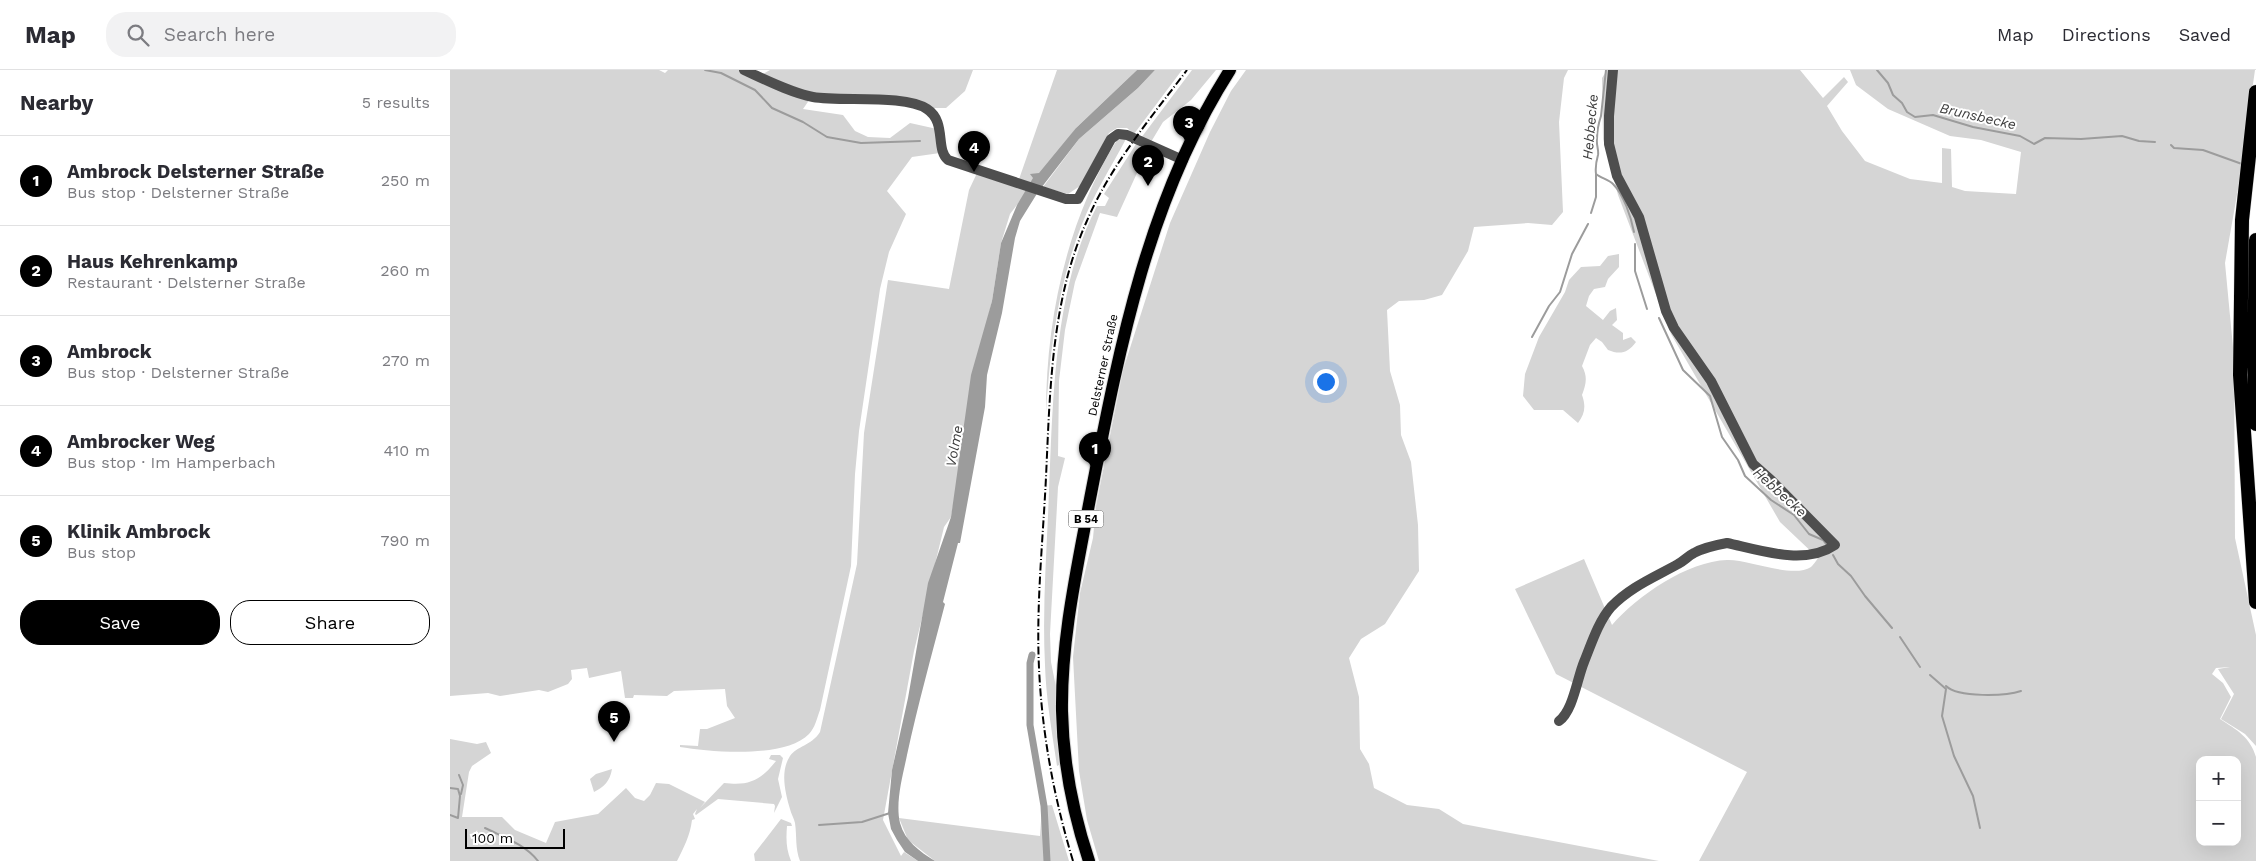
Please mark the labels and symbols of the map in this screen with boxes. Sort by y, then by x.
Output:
water label: Hebbecke [1579,93,1601,161]
water label: Brunsbecke [1938,99,2018,133]
pin: 3 [1173,106,1205,147]
pin: 4 [958,131,990,172]
pin: 2 [1132,145,1164,186]
street label: Delsterner Straße [1085,313,1121,417]
your location [1313,369,1339,395]
water label: Volme [942,424,966,468]
pin: 1 [1079,432,1111,473]
water label: Hebbecke [1750,464,1810,520]
road number: B 54 [1068,510,1104,528]
pin: 5 [598,701,630,742]
scale bar [465,826,565,849]

